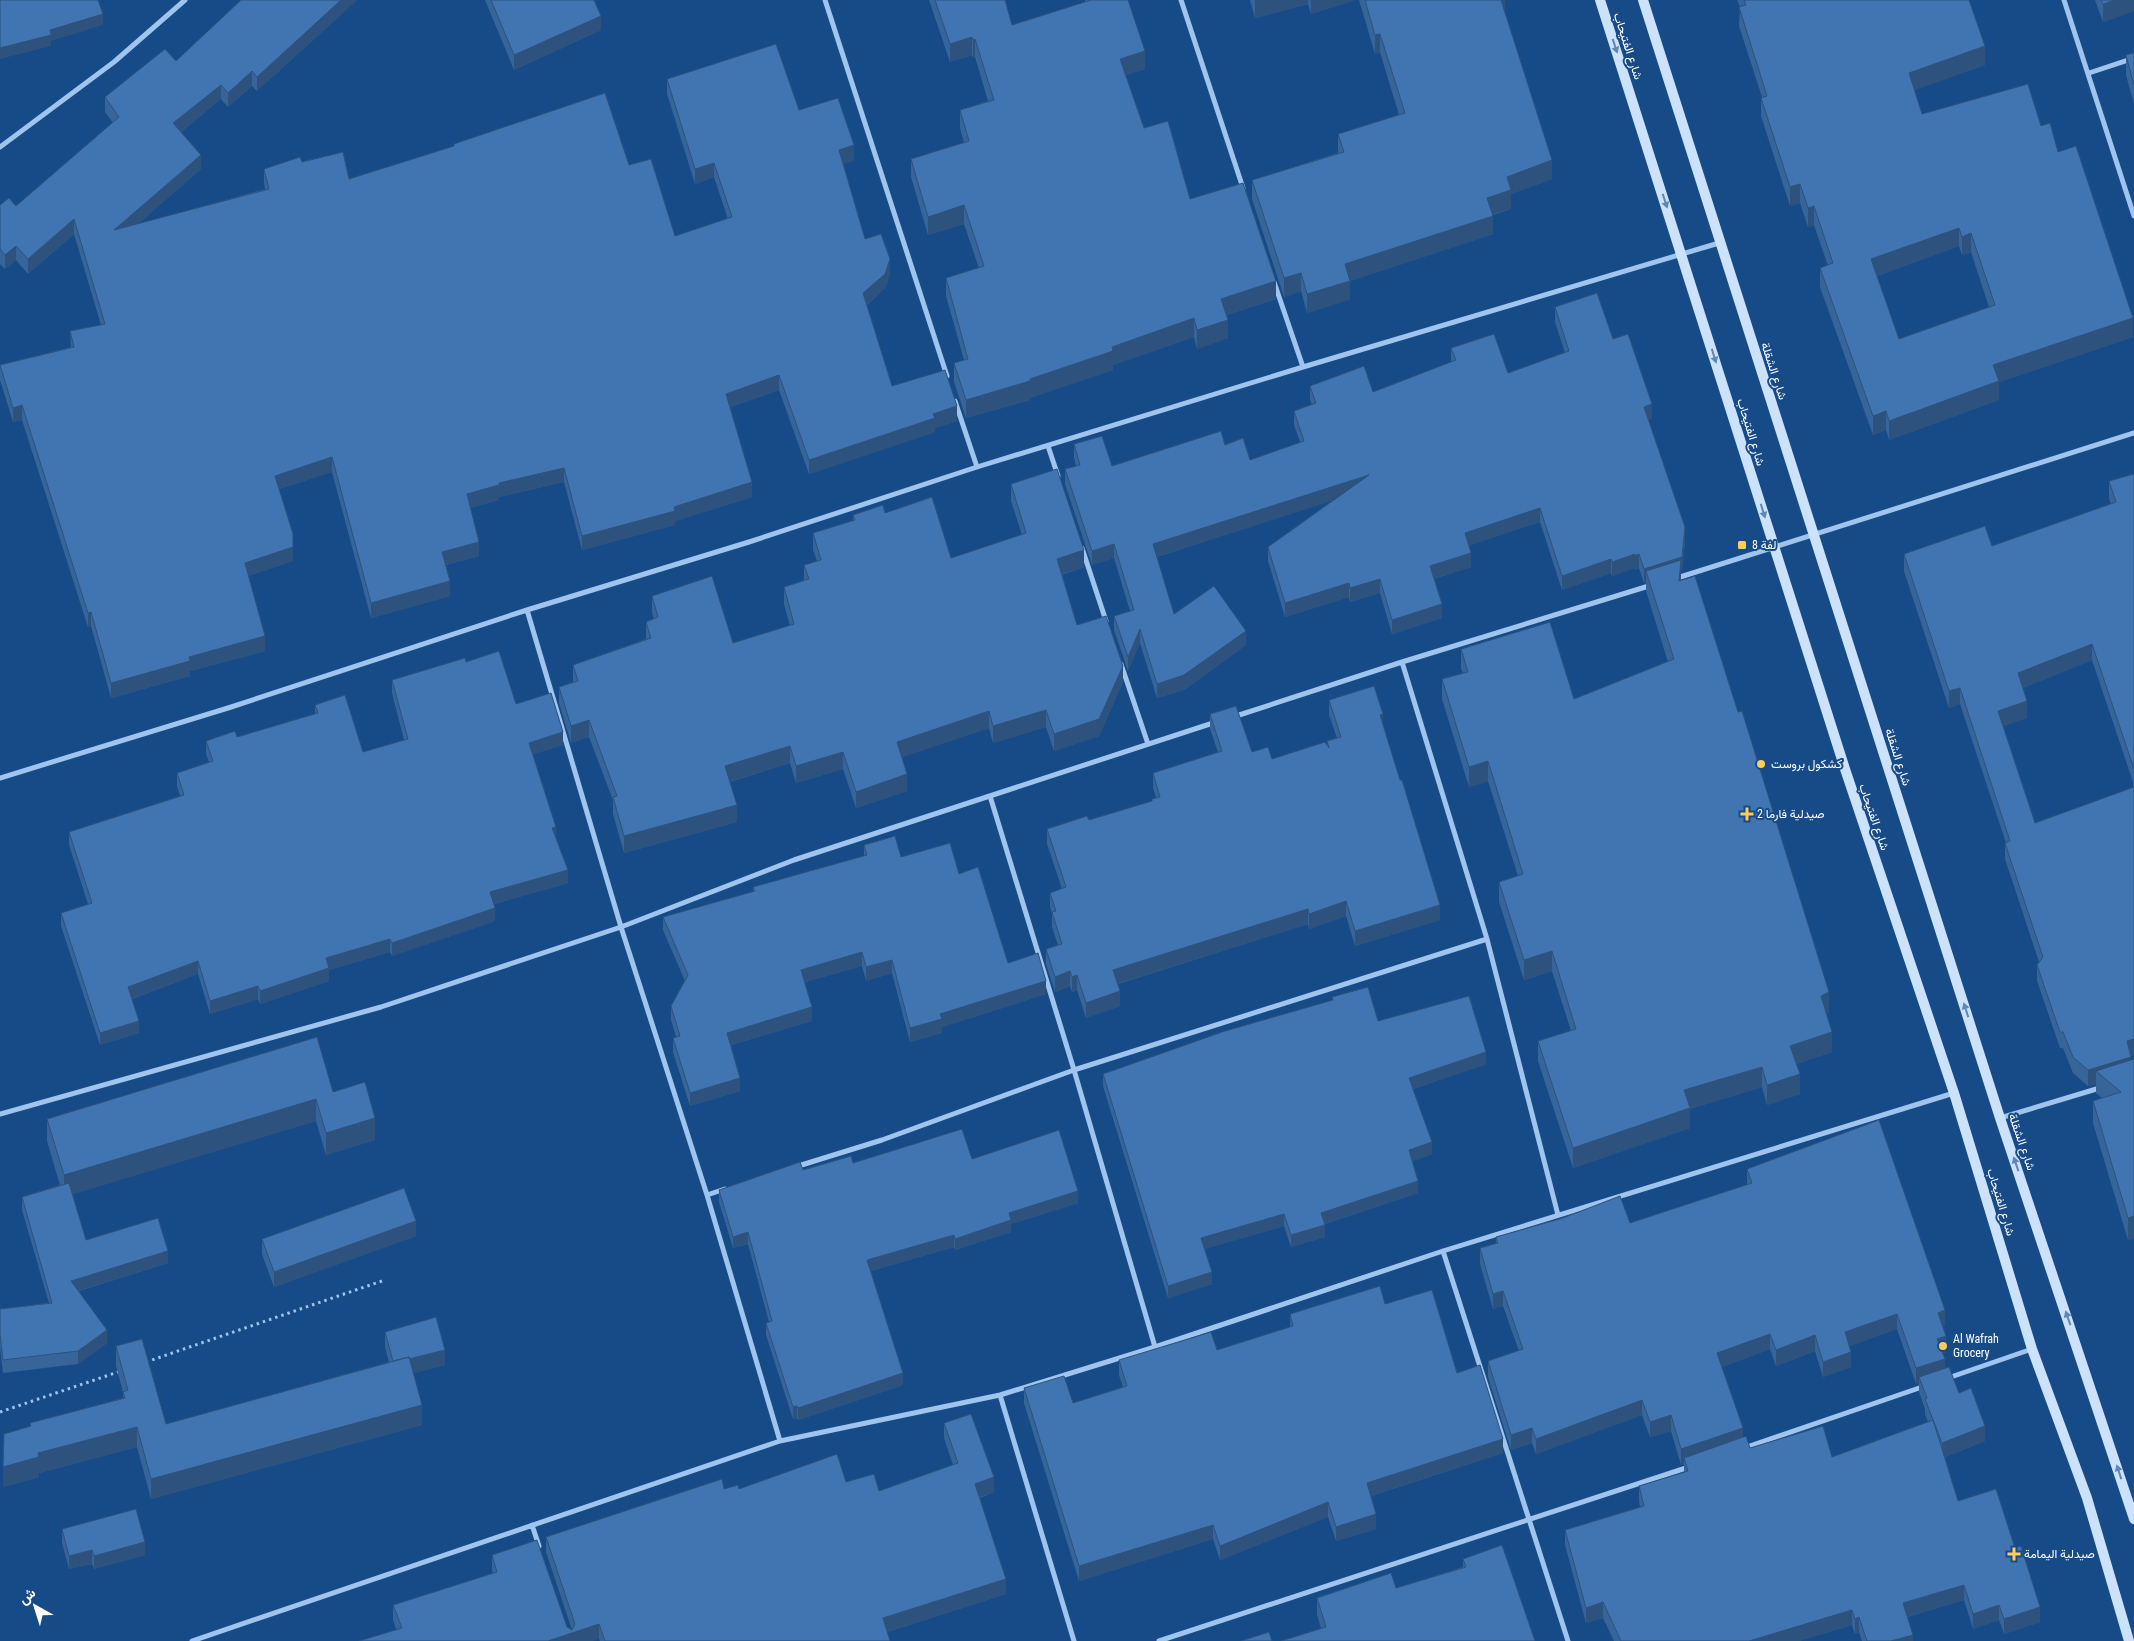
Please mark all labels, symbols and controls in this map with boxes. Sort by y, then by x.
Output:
street label: شارع الفتيحاب [1609,11,1645,82]
one-way arrow [1612,39,1620,54]
one-way arrow [1662,194,1670,209]
street label: شارع الشقلة [1756,341,1790,402]
one-way arrow [1711,349,1719,364]
street label: شارع الفتيحاب [1732,397,1768,468]
one-way arrow [1759,504,1767,519]
place label: لفة 8 [1752,538,1776,552]
marker: لفة 8 [1736,539,1748,551]
street label: شارع الشقلة [1880,727,1914,788]
place label: كشكول بروست [1771,757,1842,772]
marker: كشكول بروست [1755,758,1767,770]
street label: شارع الفتيحاب [1854,782,1892,853]
place label: صيدلية فارما 2 [1757,807,1825,822]
marker: صيدلية فارما 2 [1741,808,1753,820]
one-way arrow [1961,1002,1969,1017]
street label: شارع الشقلة [2004,1112,2038,1173]
one-way arrow [2012,1157,2019,1172]
street label: شارع الفتيحاب [1982,1167,2018,1238]
one-way arrow [2064,1311,2071,1326]
place label: Al Wafrah Grocery [1953,1332,1999,1360]
marker: Al Wafrah Grocery [1937,1340,1949,1352]
one-way arrow [2115,1465,2123,1480]
place label: صيدلية اليمامة [2024,1547,2095,1561]
marker: صيدلية اليمامة [2008,1548,2020,1560]
north arrow [10,1581,60,1631]
text: ش [15,1584,39,1608]

